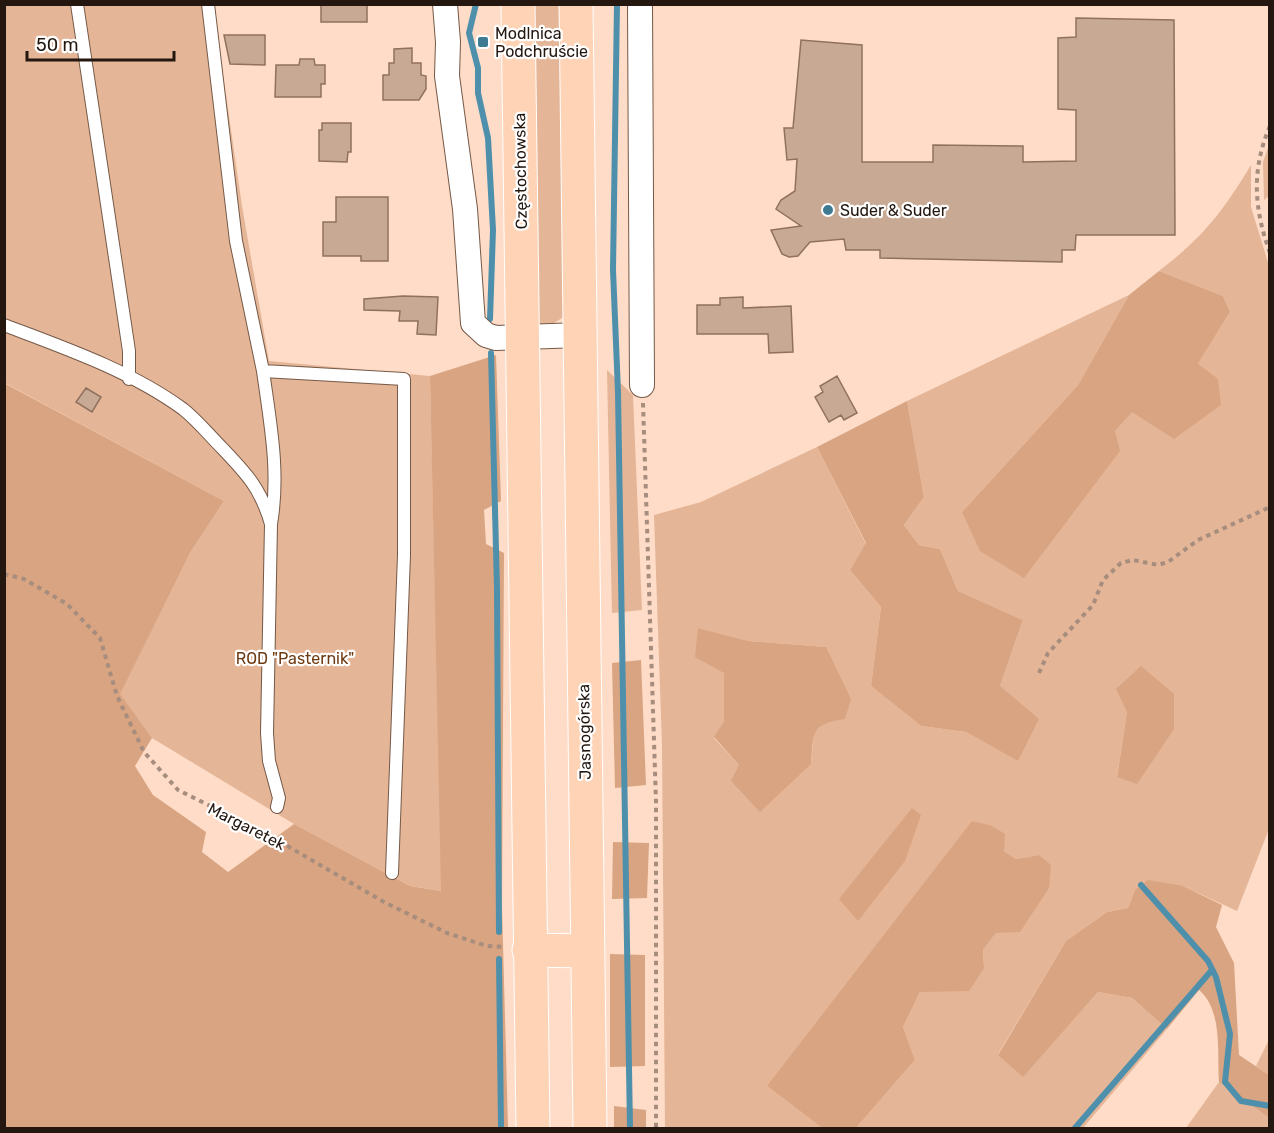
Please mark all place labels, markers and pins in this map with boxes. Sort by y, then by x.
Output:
place label: Modlnica Podchruście [495,24,588,61]
marker: Modlnica Podchruście [476,35,490,49]
place label: Suder & Suder [840,201,947,220]
marker: Suder & Suder [821,203,835,217]

